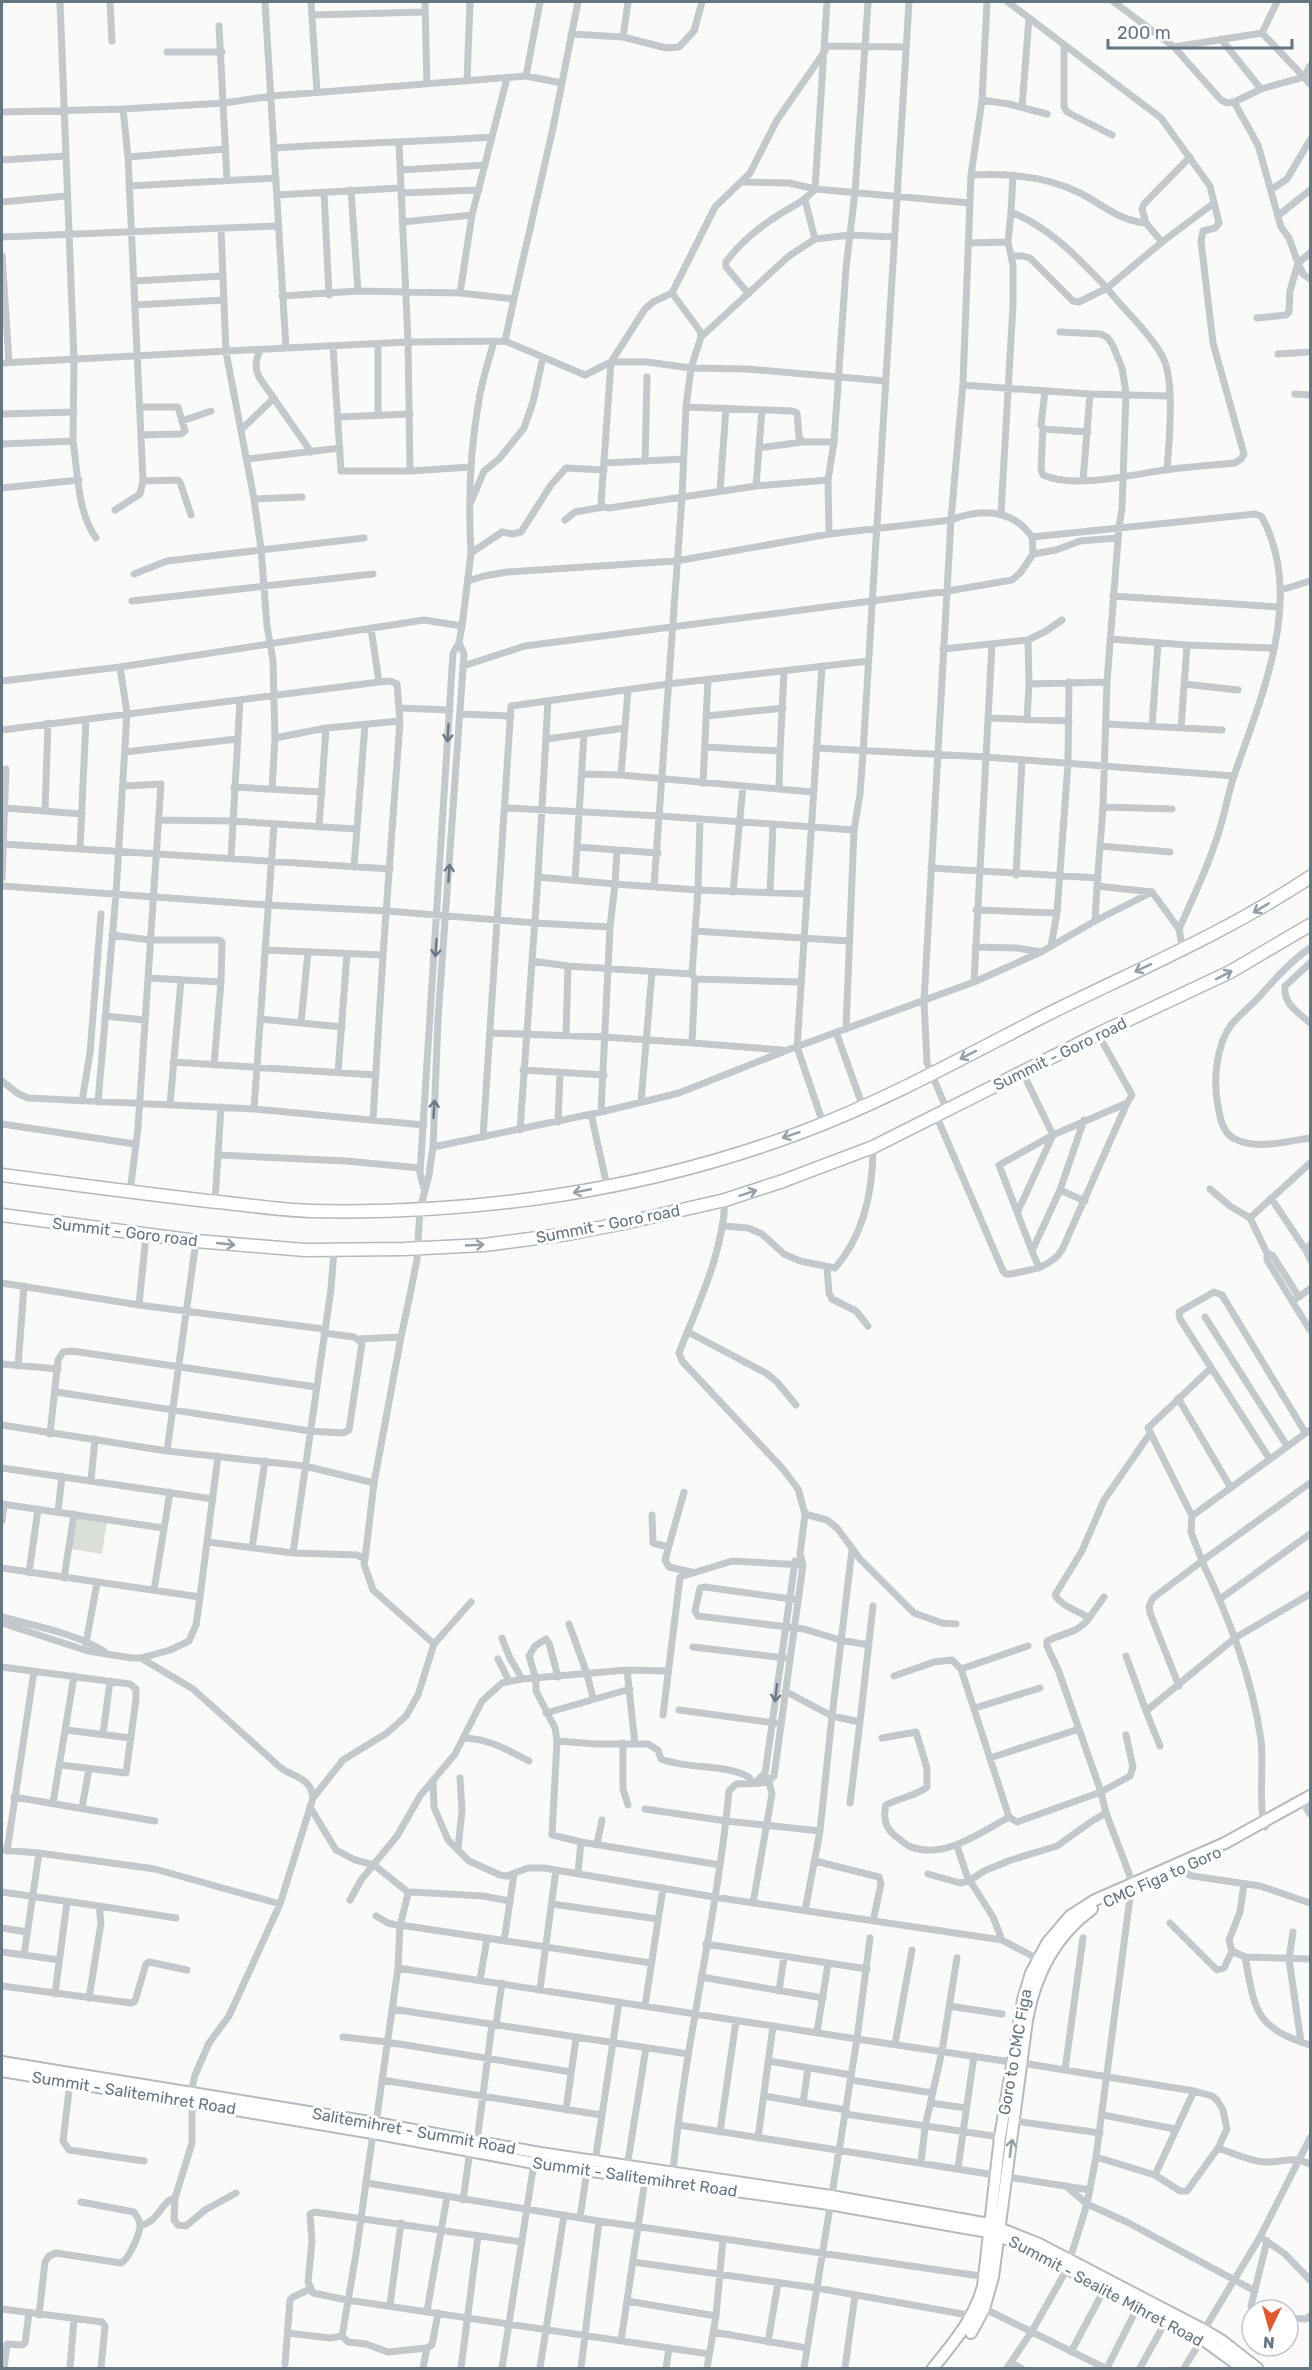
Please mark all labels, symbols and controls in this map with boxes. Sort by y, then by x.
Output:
scale bar [1108,12,1292,50]
text: 200 m [1117,22,1171,44]
one-way arrow [443,722,454,742]
one-way arrow [444,864,455,883]
one-way arrow [1253,902,1270,914]
one-way arrow [430,938,441,958]
one-way arrow [1134,963,1152,975]
one-way arrow [1215,969,1233,980]
street label: Summit - Goro road [990,1013,1130,1095]
one-way arrow [959,1049,977,1061]
one-way arrow [428,1100,439,1120]
one-way arrow [782,1131,801,1142]
one-way arrow [573,1186,592,1197]
one-way arrow [738,1186,757,1197]
street label: Summit - Goro road [534,1201,682,1247]
street label: Summit - Goro road [51,1214,199,1250]
one-way arrow [216,1239,236,1250]
one-way arrow [464,1240,484,1251]
one-way arrow [770,1683,781,1703]
street label: CMC Figa to Goro [1100,1842,1224,1912]
street label: Goro to CMC Figa [995,1987,1035,2117]
street label: Summit - Salitemihret Road [31,2067,237,2119]
street label: Salitemihret - Summit Road [311,2104,517,2158]
one-way arrow [1005,2138,1016,2158]
street label: Summit - Salitemihret Road [532,2153,738,2201]
street label: Summit - Sealite Mihret Road [1005,2232,1207,2350]
north arrow [1240,2298,1300,2358]
text: N [1262,2332,1275,2352]

